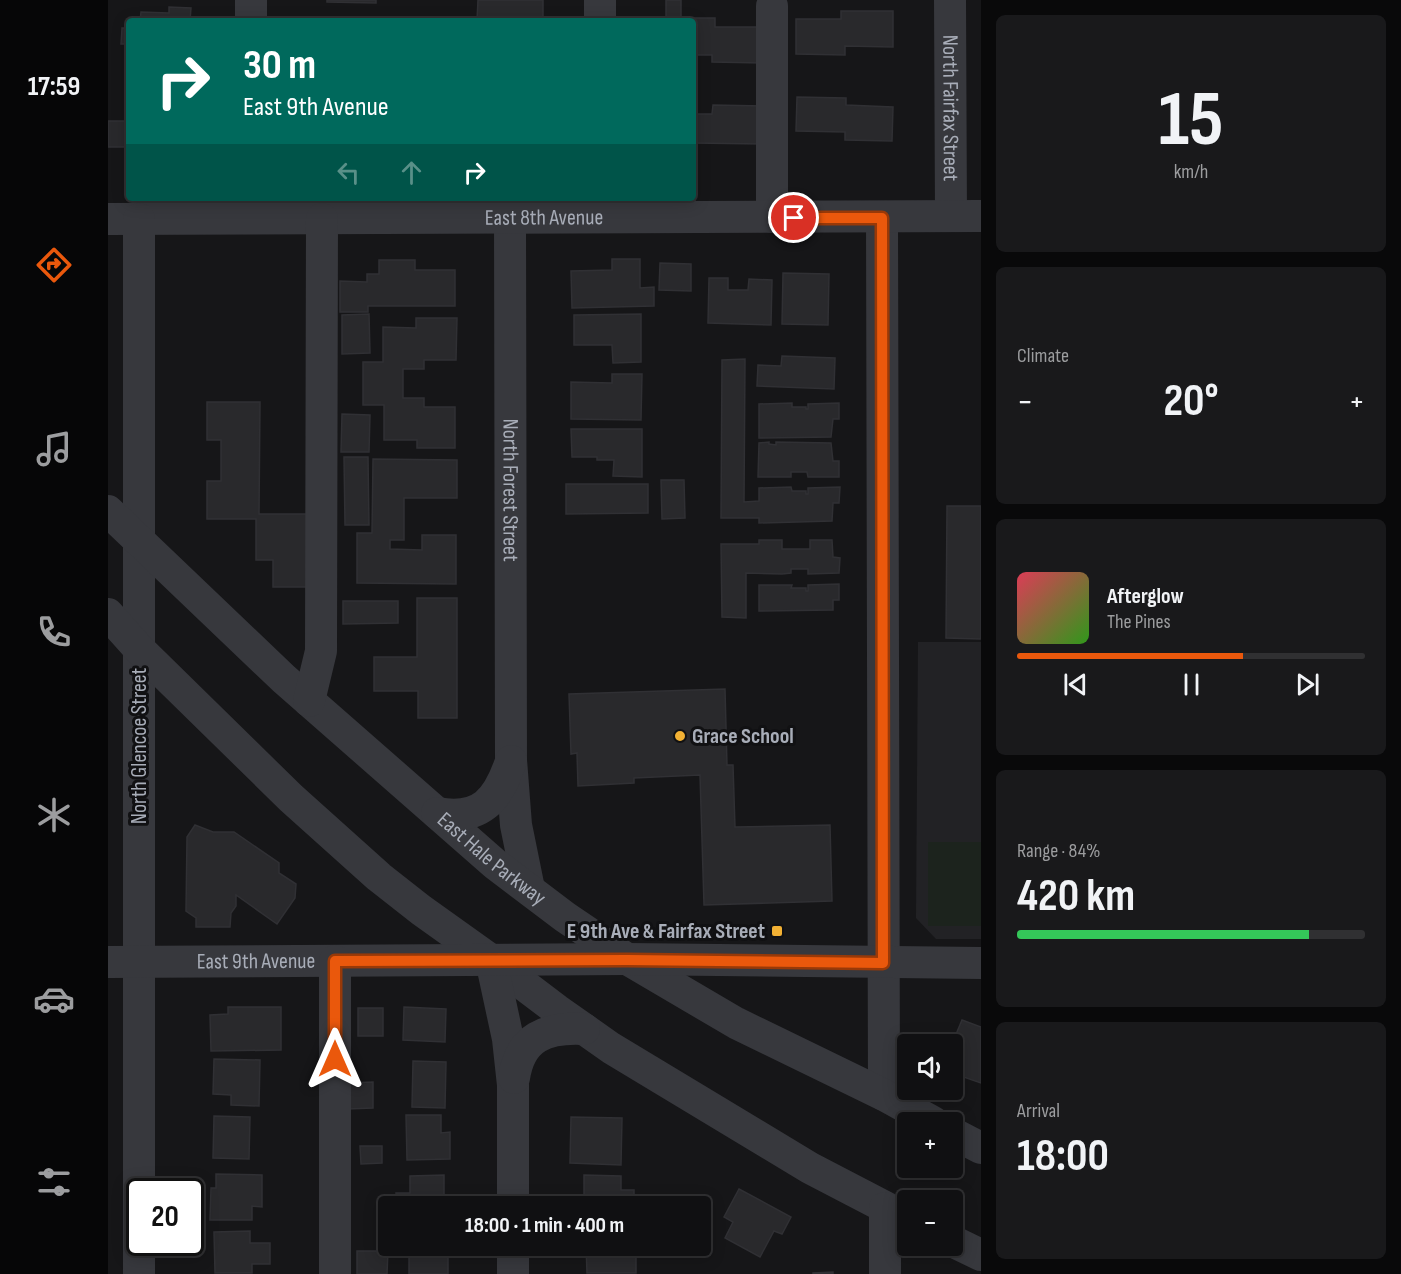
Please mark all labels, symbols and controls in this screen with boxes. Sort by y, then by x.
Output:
street label: North Fairfax Street [937,35,964,182]
text: 30 m [243,40,316,91]
icon: right [144,42,222,120]
text: 17:59 [28,71,80,103]
text: 15 [1159,74,1223,167]
text: East 9th Avenue [243,91,389,123]
icon: left [332,156,365,189]
icon: ahead [395,156,428,189]
icon: right [458,156,491,189]
text: km/h [1174,160,1208,184]
pin [768,192,819,243]
icon: arrive [777,201,810,234]
street label: East 8th Avenue [485,204,603,231]
icon: directions [33,244,75,286]
text: Climate [1017,344,1069,368]
text: 20° [1163,374,1219,429]
text: − [1017,382,1033,422]
text: + [1349,382,1365,422]
street label: North Forest Street [497,418,524,562]
icon: music [33,428,75,470]
text: Afterglow [1107,583,1184,610]
text: The Pines [1107,610,1171,634]
icon: phone [33,611,75,653]
street label: North Glencoe Street [126,667,153,824]
icon: previous [1059,668,1092,701]
icon: pause [1175,668,1208,701]
icon: next [1291,668,1324,701]
place label: Grace School [692,723,794,750]
marker: Grace School [673,729,687,743]
icon: climate [33,794,75,836]
street label: East Hale Parkway [432,806,552,912]
text: Range · 84% [1017,839,1101,863]
text: 420 km [1017,869,1135,924]
place label: E 9th Ave & Fairfax Street [567,918,765,945]
marker: E 9th Ave & Fairfax Street [770,924,784,938]
street label: East 9th Avenue [197,947,315,975]
icon: car [33,978,75,1020]
position arrow [303,1027,367,1091]
map controls [897,1034,963,1256]
button: sound [897,1034,963,1100]
text: Arrival [1017,1099,1060,1123]
button: + [897,1112,963,1178]
text: 18:00 [1017,1129,1109,1184]
icon: filters [33,1161,75,1203]
speed limit sign: 20 [126,1178,204,1256]
button: − [897,1190,963,1256]
text: 18:00 · 1 min · 400 m [465,1212,624,1239]

